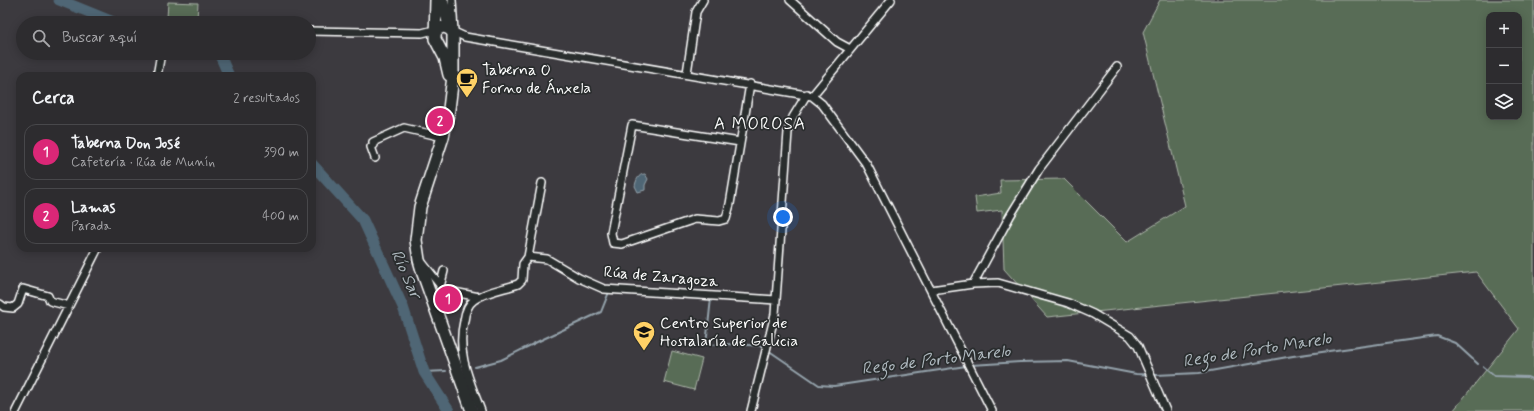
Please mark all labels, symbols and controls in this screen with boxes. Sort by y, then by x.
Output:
map controls [1486,12,1522,120]
button: + [1486,12,1522,48]
search box [16,16,316,60]
icon: search [30,27,52,49]
text: Buscar aquí [62,28,137,48]
button: − [1486,48,1522,84]
place label: Taberna O Forno de Ánxela [482,60,591,99]
cafe icon: Taberna O Forno de Ánxela [454,66,480,99]
button: layers [1486,84,1522,120]
text: Cerca [32,87,75,109]
text: 2 resultados [233,90,300,107]
pin: 2 [427,106,453,136]
district label: A MOROSA [714,113,806,135]
text: Taberna Don José [71,134,180,154]
text: 1 [43,144,49,161]
text: 390 m [264,144,299,161]
text: Cafetería · Rúa de Munín [71,154,215,171]
text: Lamas [71,198,116,218]
your location [773,207,793,227]
text: 2 [43,208,49,225]
text: 400 m [262,208,299,225]
text: Parada [71,218,111,235]
water label: Río Sar [386,246,428,305]
street label: Rúa de Zaragoza [603,262,720,293]
pin: 1 [435,284,461,314]
place label: Centro Superior de Hostalaría de Galicia [660,313,798,352]
school or university icon: Centro Superior de Hostalaría de Galicia [631,319,657,352]
water label: Rego de Porto Marelo [1181,327,1334,375]
water label: Rego de Porto Marelo [860,340,1013,382]

